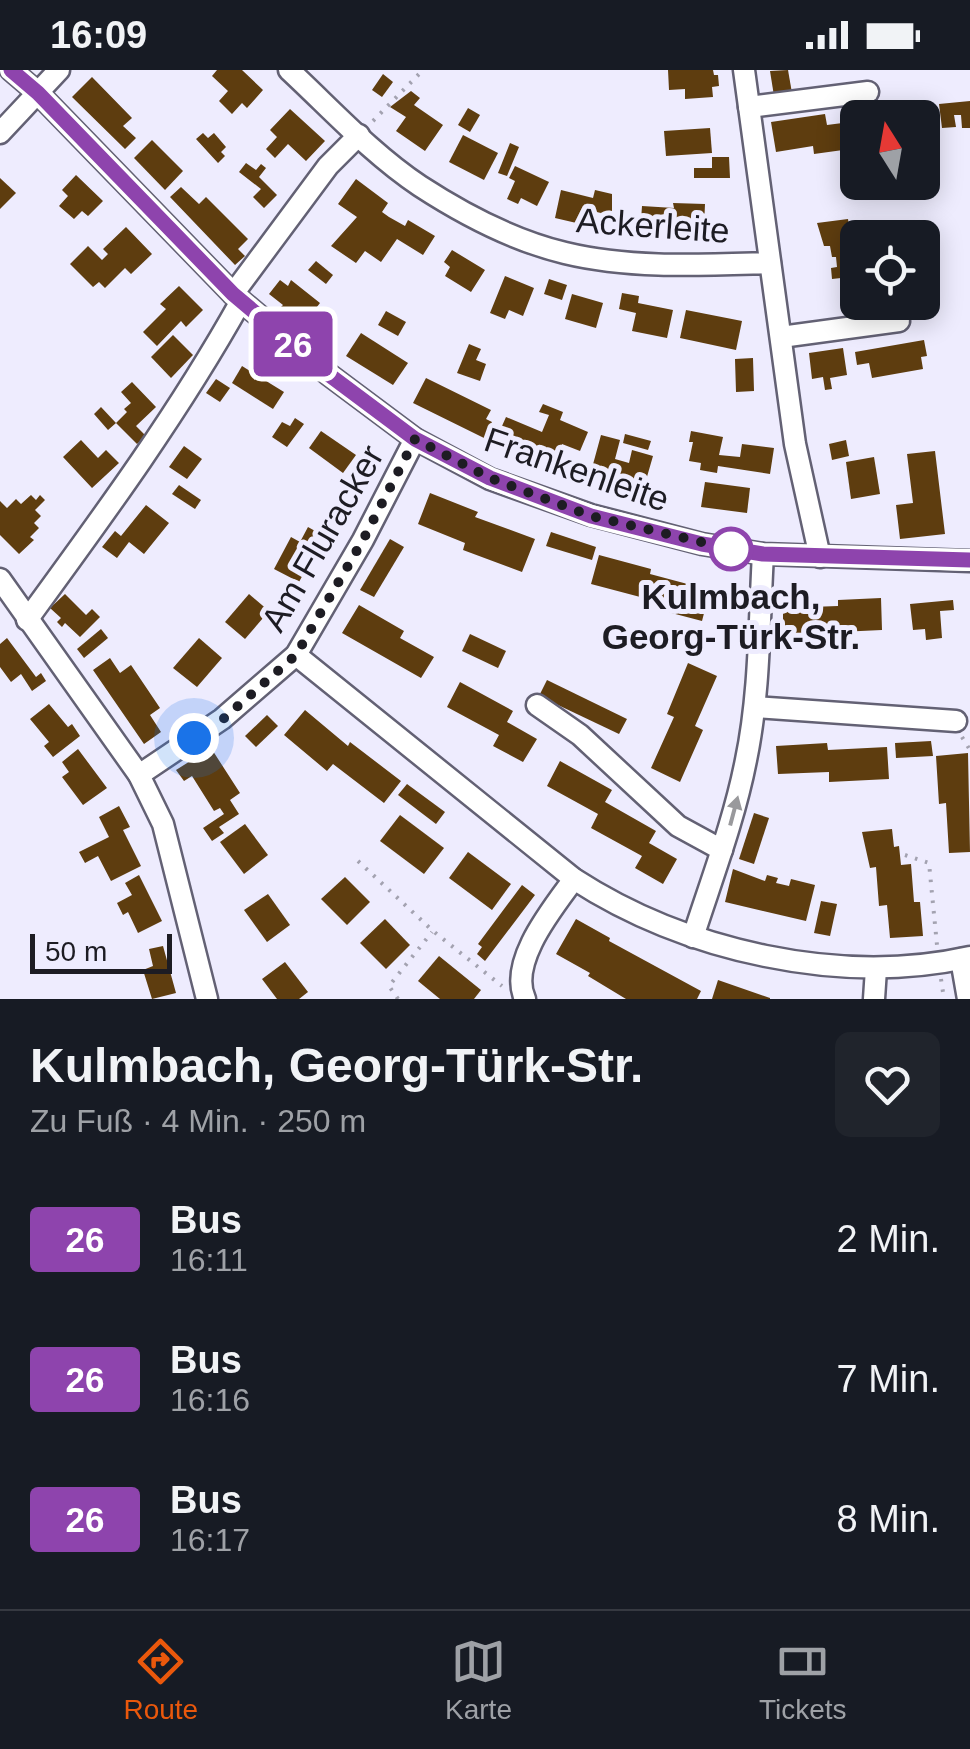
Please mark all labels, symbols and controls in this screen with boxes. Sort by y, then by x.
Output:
text: 16:09 [50,14,147,56]
north arrow [840,100,940,200]
map controls [840,100,940,320]
street label: Ackerleite [575,200,731,250]
button: locate [840,220,940,320]
line badge: 26 [248,312,338,376]
text: 26 [274,325,312,364]
street label: Frankenleite [480,419,674,519]
street label: Am Fluracker [253,438,391,638]
marker: Kulmbach, Georg-Türk-Str. [710,528,752,570]
place label: Kulmbach, Georg-Türk-Str. [602,577,860,656]
your location [169,713,219,763]
one-way arrow [726,795,742,826]
scale bar [30,929,172,974]
text: 50 m [45,936,107,967]
button: heart [835,1032,940,1137]
text: Kulmbach, Georg-Türk-Str. [30,1039,643,1092]
text: Zu Fuß · 4 Min. · 250 m [30,1103,366,1139]
text: Bus [170,1199,242,1241]
text: 2 Min. [837,1218,940,1260]
text: 26 [66,1220,104,1259]
text: 16:11 [170,1242,248,1278]
text: Bus [170,1339,242,1381]
text: 7 Min. [837,1358,940,1400]
text: 26 [66,1360,104,1399]
text: 16:16 [170,1382,250,1418]
text: Bus [170,1479,242,1521]
text: 8 Min. [837,1498,940,1540]
text: 26 [66,1500,104,1539]
text: 16:17 [170,1522,250,1558]
tab: Route [123,1634,198,1726]
tab: Karte [445,1634,512,1726]
tab: Tickets [759,1634,847,1726]

